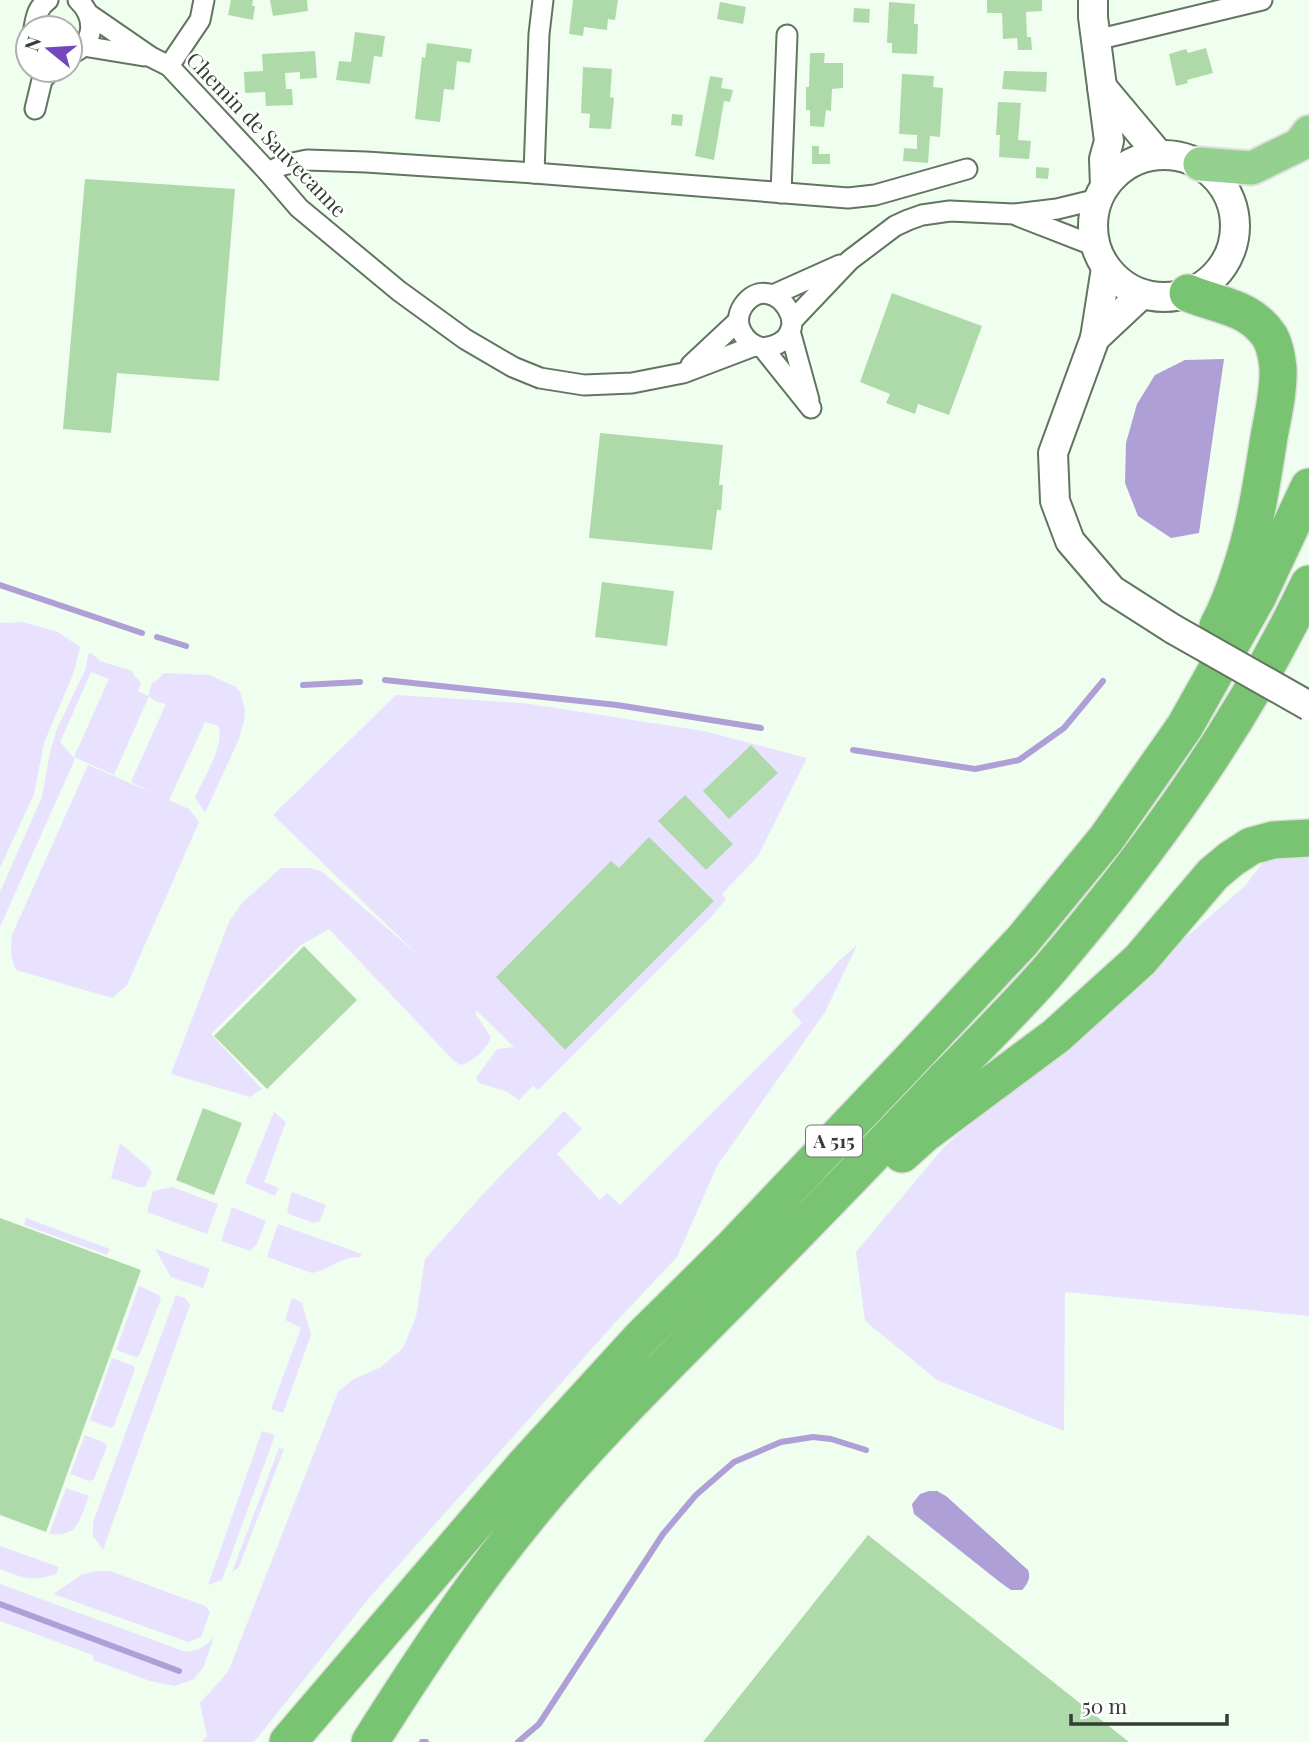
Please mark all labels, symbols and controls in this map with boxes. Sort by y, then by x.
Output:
north arrow [14,14,84,84]
text: N [17,33,46,54]
street label: Chemin de Sauvecanne [181,45,354,222]
road number: A 515 [806,1126,862,1156]
scale bar [1071,1682,1227,1726]
text: 50 m [1082,1691,1128,1719]

